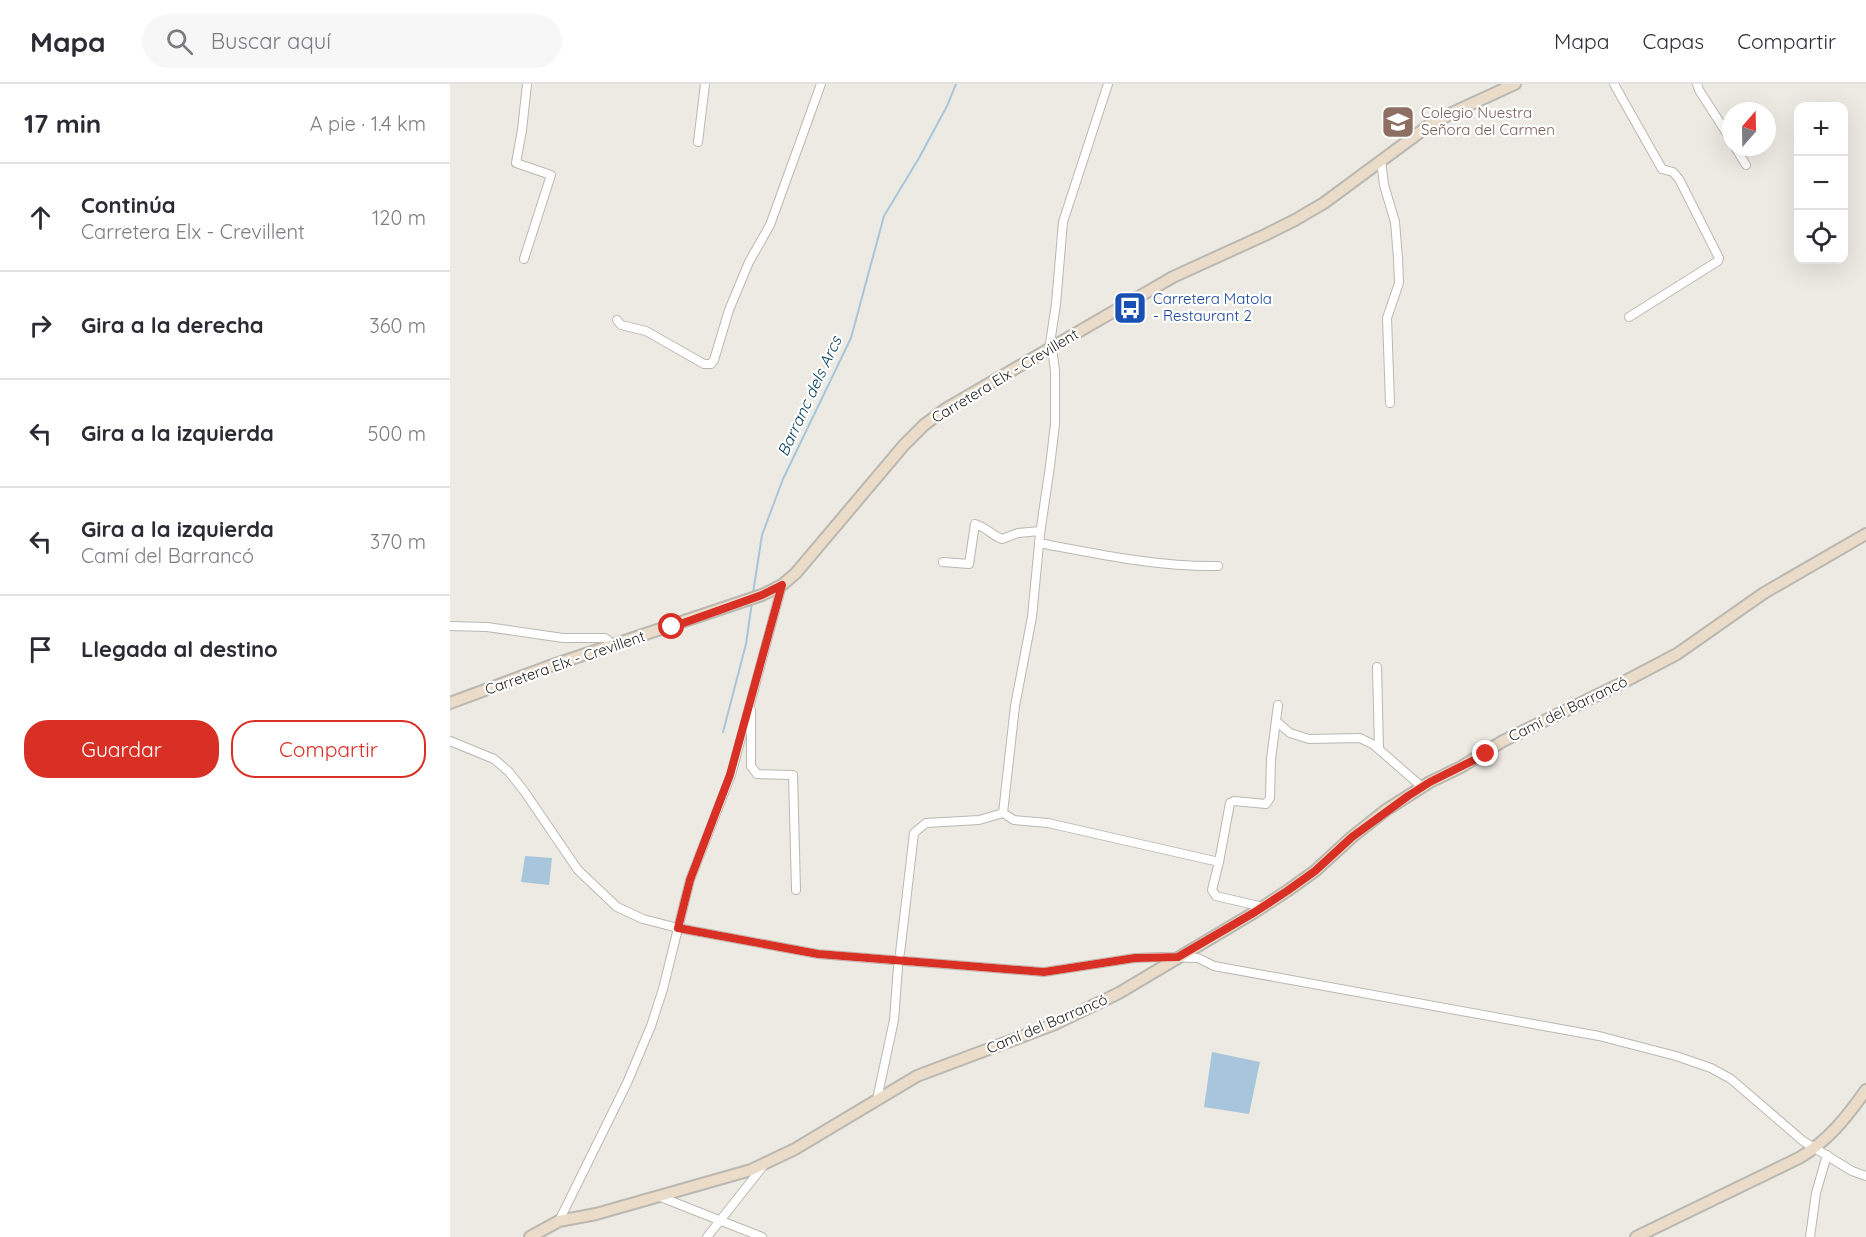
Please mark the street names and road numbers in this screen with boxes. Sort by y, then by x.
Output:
street label: Carretera Elx - Crevillent [928,324,1082,427]
street label: Carretera Elx - Crevillent [482,626,647,699]
street label: Camí del Barrancó [1505,672,1630,746]
street label: Camí del Barrancó [983,989,1110,1058]

